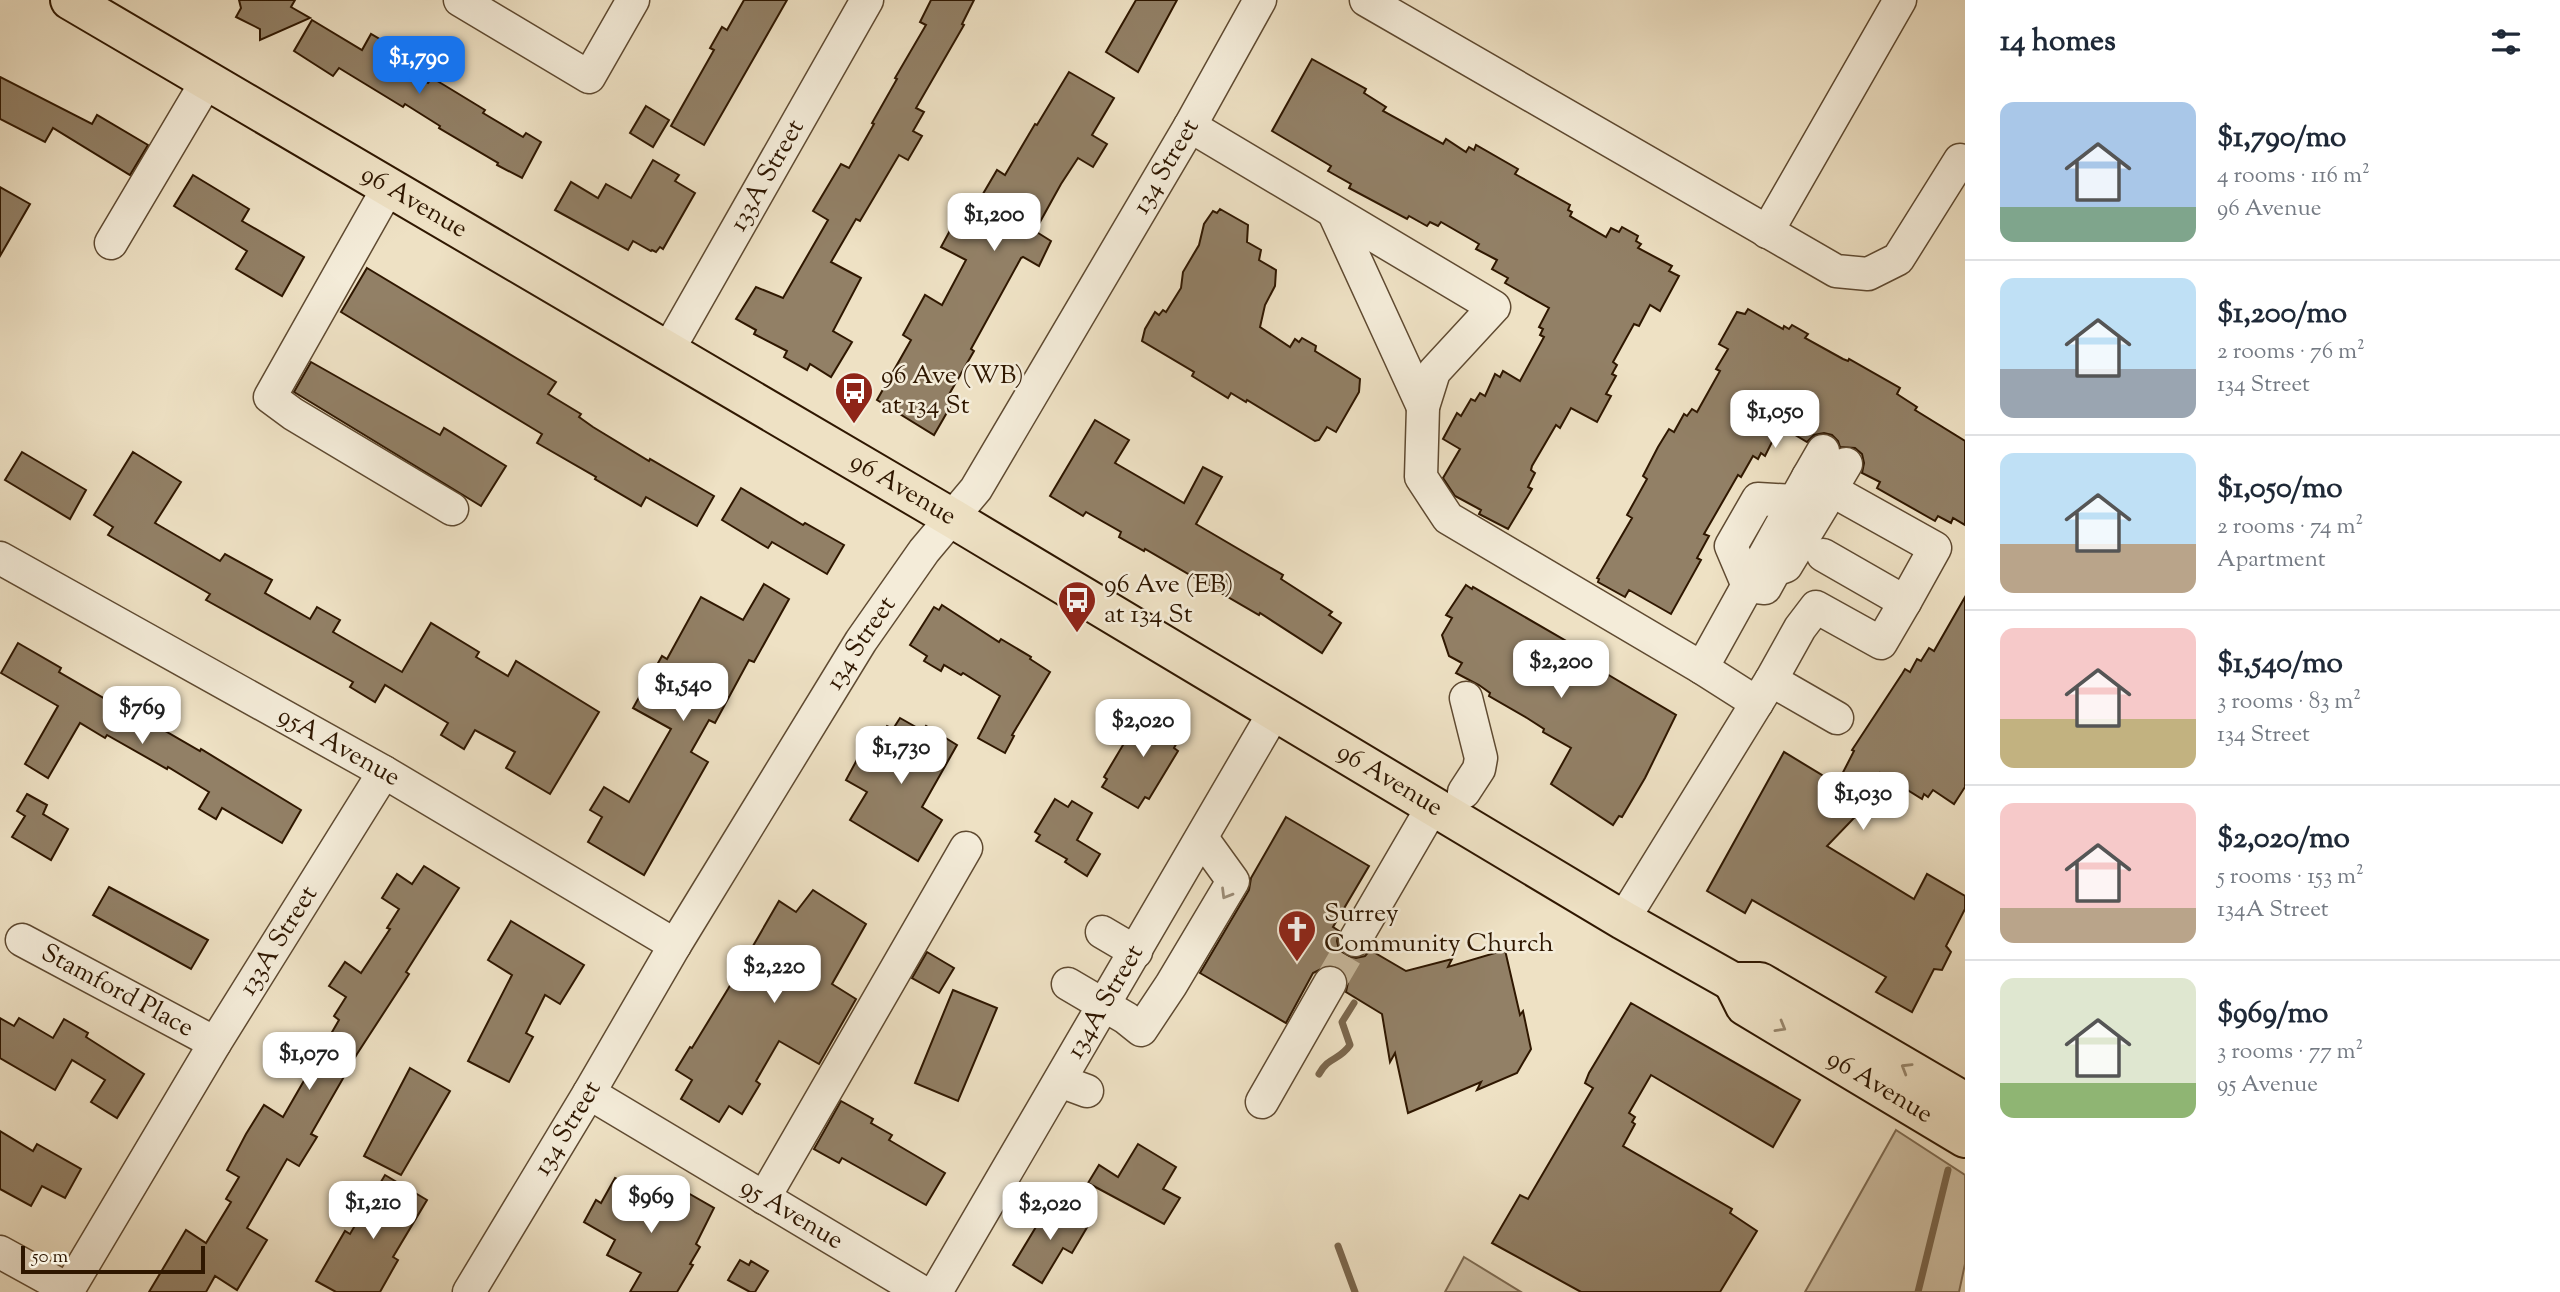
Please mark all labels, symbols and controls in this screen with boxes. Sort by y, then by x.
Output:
text: 14 homes [2000,21,2116,64]
icon: filters [2487,23,2525,61]
pin: $1,790 [362,36,476,96]
text: $1,790 [389,42,449,75]
street label: 133A Street [721,112,814,238]
street label: 134 Street [1123,112,1209,221]
text: $1,790/mo [2217,117,2346,160]
icon: home [2056,130,2140,214]
street label: 96 Avenue [354,156,474,248]
text: 4 rooms · 116 m² [2217,160,2370,193]
text: 96 Avenue [2217,193,2321,226]
pin: $1,200 [937,194,1051,253]
text: $1,200 [964,199,1024,232]
text: $1,200/mo [2217,293,2347,336]
icon: home [2056,306,2140,390]
text: 2 rooms · 76 m² [2217,336,2365,369]
place label: 96 Ave (WB) at 134 St [881,358,1024,425]
text: 134 Street [2217,369,2310,402]
bus stop icon: 96 Ave (WB) at 134 St [833,370,875,425]
pin: $1,050 [1718,391,1832,450]
text: $1,050 [1746,396,1804,429]
street label: 96 Avenue [843,443,963,535]
text: $1,050/mo [2217,468,2343,511]
icon: home [2056,481,2140,565]
text: 2 rooms · 74 m² [2217,511,2363,544]
text: Apartment [2217,544,2326,577]
place label: 96 Ave (EB) at 134 St [1104,567,1234,634]
bus stop icon: 96 Ave (EB) at 134 St [1056,579,1098,634]
street label: 134 Street [817,589,905,697]
pin: $2,200 [1504,640,1618,700]
text: $1,540/mo [2217,643,2343,686]
text: $2,200 [1529,646,1593,679]
icon: home [2056,656,2140,740]
pin: $1,540 [626,664,740,723]
text: $1,540 [654,669,712,702]
pin: $769 [101,686,183,746]
text: 3 rooms · 83 m² [2217,686,2361,719]
text: $769 [119,692,165,725]
street label: 95A Avenue [271,698,407,796]
pin: $2,020 [1086,700,1200,759]
text: $2,020 [1112,705,1174,738]
text: 134 Street [2217,719,2310,752]
pin: $1,730 [844,726,958,786]
text: $1,730 [872,732,930,765]
street label: 96 Avenue [1329,734,1450,826]
pin: $1,030 [1806,772,1920,832]
text: $1,030 [1834,778,1892,811]
text: $2,020/mo [2217,818,2350,861]
icon: home [2056,831,2140,915]
text: 5 rooms · 153 m² [2217,861,2364,894]
street label: 133A Street [230,879,327,1003]
one-way arrow [1221,886,1234,899]
text: 134A Street [2217,894,2329,927]
place label: Surrey Community Church [1324,896,1554,963]
church icon: Surrey Community Church [1276,908,1318,963]
street label: Stamford Place [34,935,200,1047]
street label: 134A Street [1058,938,1153,1066]
pin: $2,220 [717,946,831,1005]
text: $2,220 [743,951,805,984]
text: $969/mo [2217,993,2328,1036]
icon: home [2056,1006,2140,1090]
one-way arrow [1774,1019,1786,1032]
pin: $1,070 [252,1032,366,1092]
text: 3 rooms · 77 m² [2217,1036,2363,1069]
text: $1,070 [279,1038,339,1071]
street label: 96 Avenue [1820,1041,1940,1133]
one-way arrow [1901,1063,1914,1076]
text: 95 Avenue [2217,1069,2318,1102]
street label: 134 Street [525,1074,611,1183]
street label: 95 Avenue [733,1169,850,1259]
pin: $969 [610,1176,692,1235]
text: $969 [628,1181,674,1214]
pin: $1,210 [316,1182,430,1241]
pin: $2,020 [993,1182,1107,1242]
text: $1,210 [345,1187,401,1220]
text: $2,020 [1019,1188,1081,1221]
scale bar [21,1243,205,1275]
text: 50 m [32,1244,68,1271]

